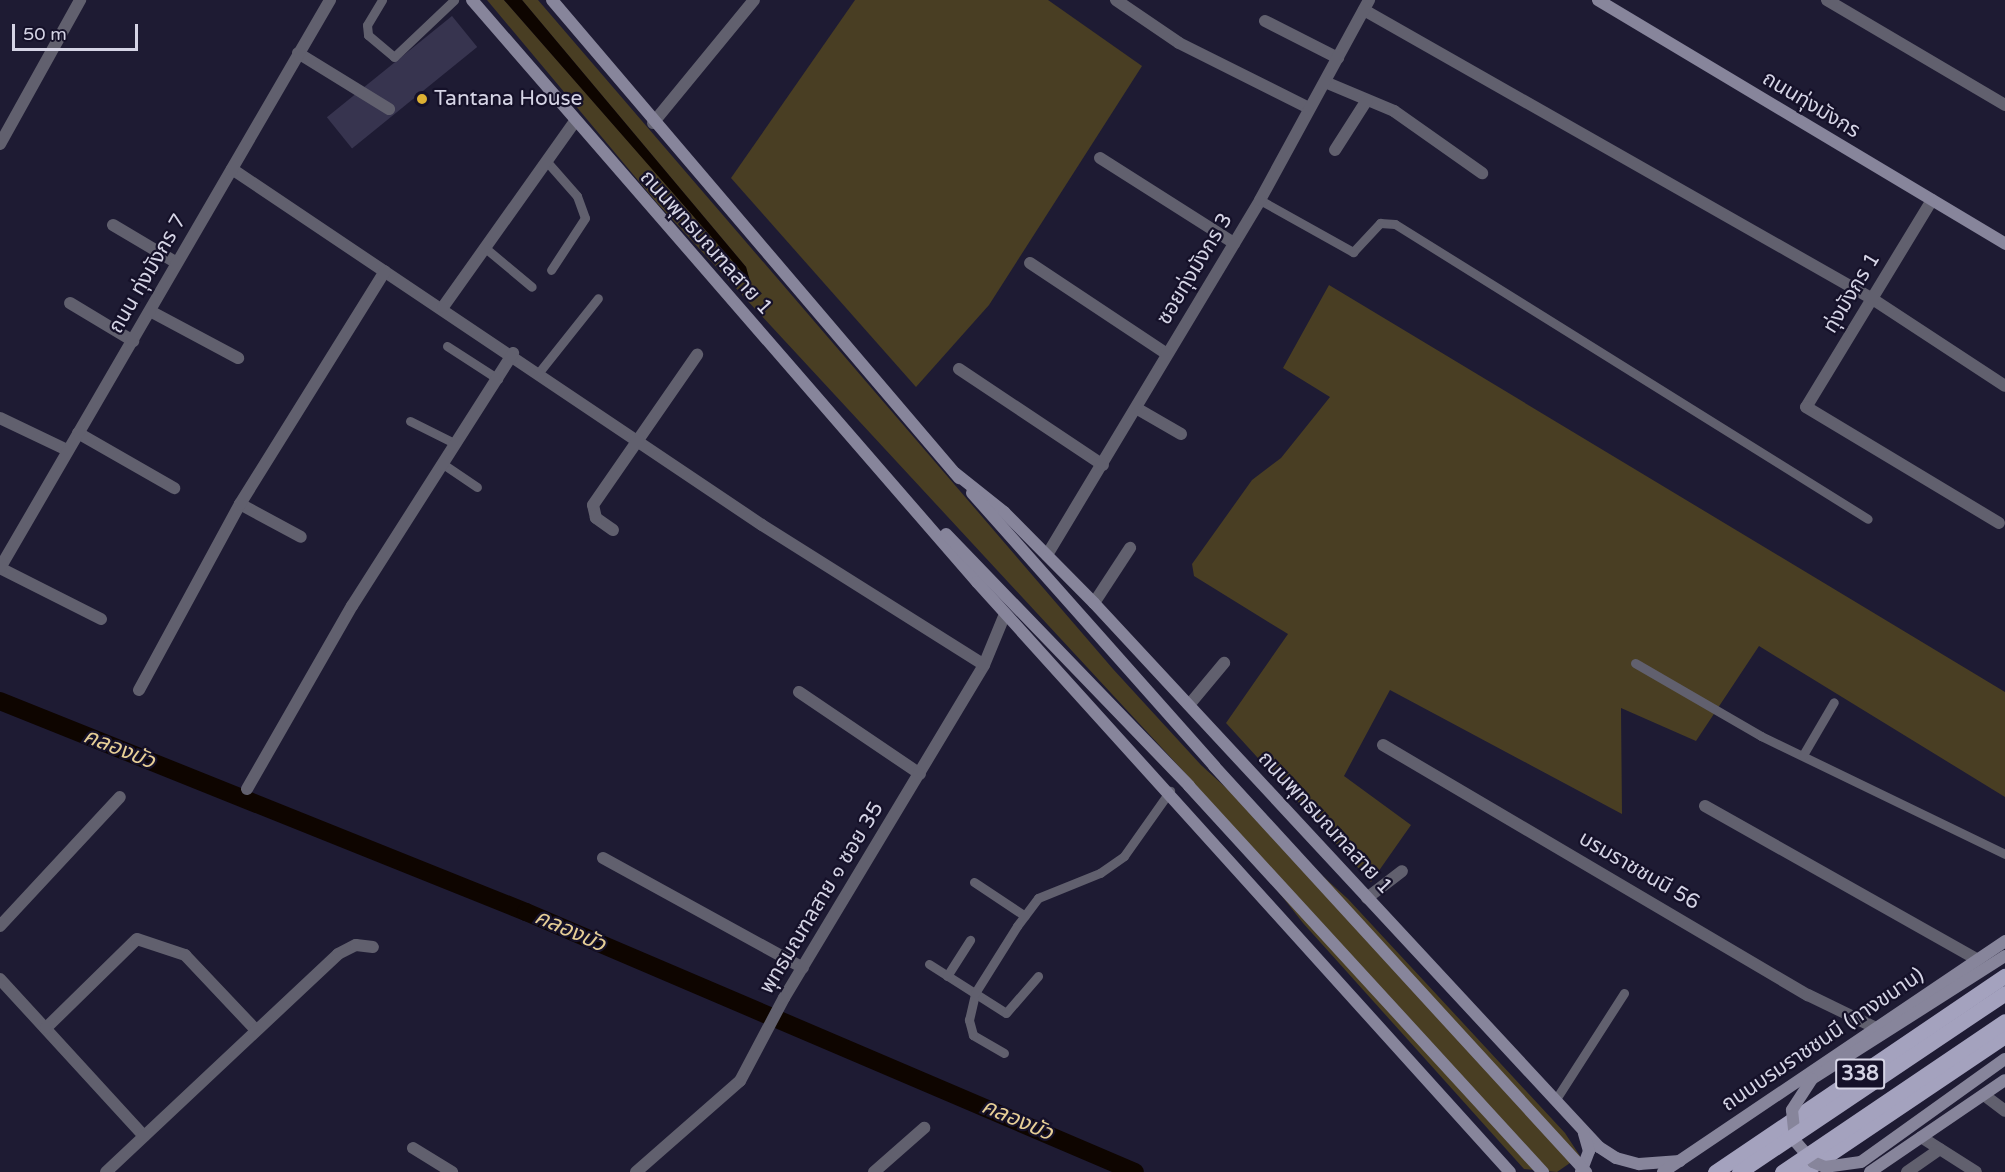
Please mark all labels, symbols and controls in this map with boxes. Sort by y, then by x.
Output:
scale bar [15,12,141,50]
text: 50 m [23,23,67,45]
street label: ถนนทุ่งมังกร [1758,66,1864,144]
place label: Tantana House [434,86,582,112]
marker: Tantana House [415,92,429,106]
street label: ถนนพุทธมณฑลสาย 1 [634,165,778,321]
street label: ซอยทุ่งมังกร 3 [1152,209,1238,329]
street label: ถนน ทุ่งมังกร 7 [104,210,192,338]
street label: ทุ่งมังกร 1 [1818,248,1886,338]
water label: คลองบัว [79,723,159,775]
street label: ถนนพุทธมณฑลสาย 1 [1252,746,1398,900]
street label: พุทธมณฑลสาย ๑ ซอย 35 [755,798,889,998]
street label: บรมราชชนนี 56 [1574,826,1704,916]
water label: คลองบัว [531,904,609,958]
street label: ถนนบรมราชชนนี (ทางขนาน) [1717,963,1929,1117]
road number: 338 [1834,1057,1886,1091]
water label: คลองบัว [977,1093,1057,1147]

